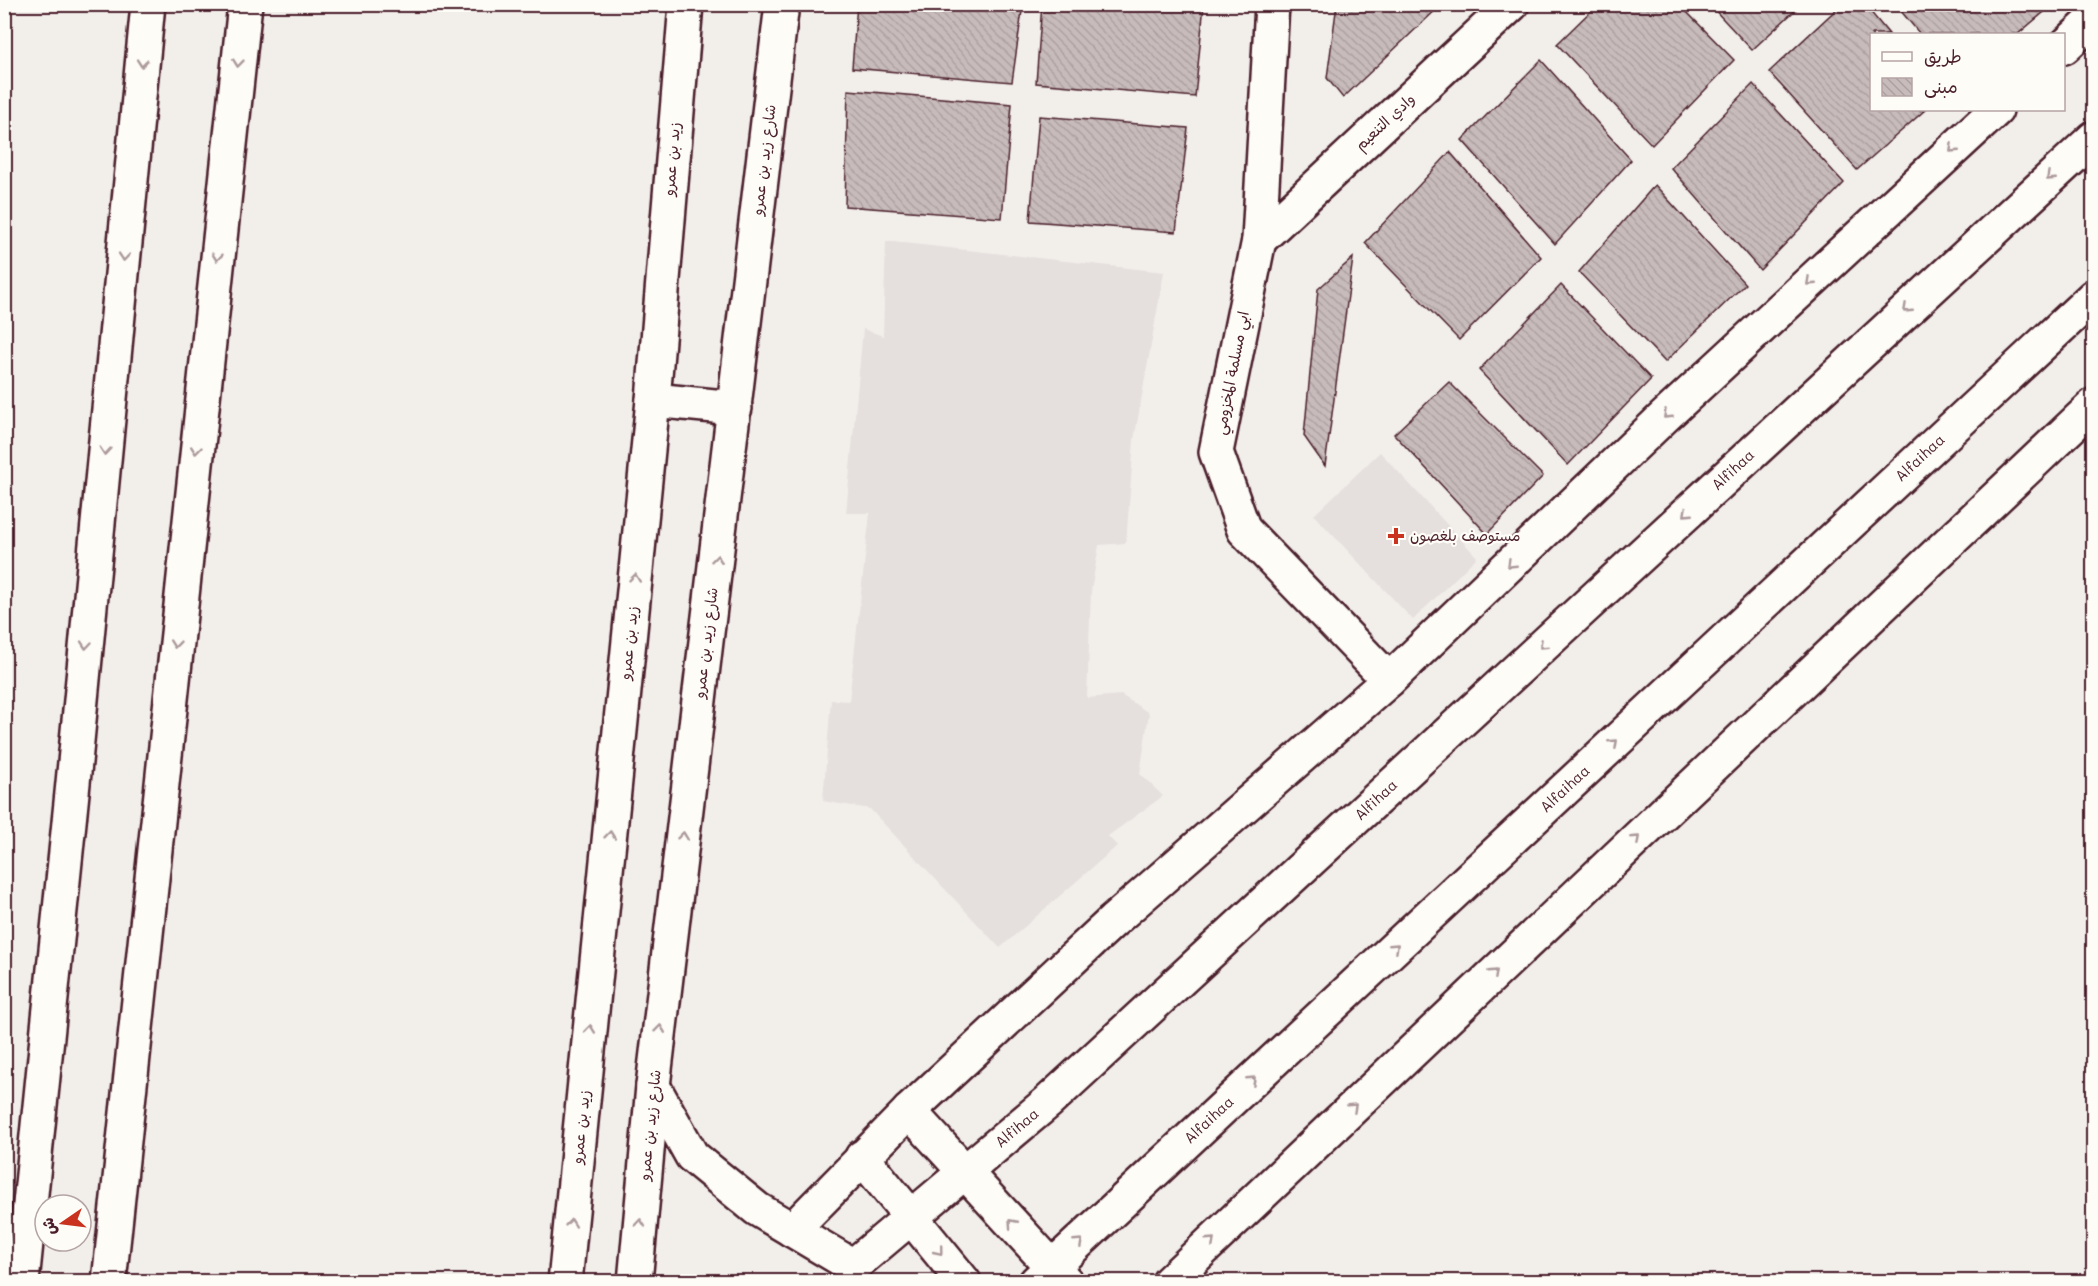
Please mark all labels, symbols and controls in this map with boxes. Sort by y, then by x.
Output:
legend [1870,33,2065,111]
text: طريق [1924,44,1962,68]
one-way arrow [136,58,149,67]
one-way arrow [232,58,245,67]
text: مبنى [1924,74,1958,98]
street label: وادي التنعيم [1350,88,1421,156]
street label: شارع زيد بن عمرو [746,103,781,217]
street label: زيد بن عمرو [658,121,684,198]
one-way arrow [1949,142,1960,153]
one-way arrow [2047,170,2057,181]
one-way arrow [118,252,131,261]
one-way arrow [211,252,224,261]
one-way arrow [1806,275,1817,286]
one-way arrow [1903,302,1914,313]
street label: ابي مسلمة المخزومي [1209,309,1257,437]
one-way arrow [1663,407,1674,418]
street label: Alfaihaa [1890,429,1948,485]
street label: Alfihaa [1707,444,1758,494]
one-way arrow [99,446,112,456]
one-way arrow [191,446,203,455]
one-way arrow [1683,506,1693,517]
place label: مستوصف بلغصون [1410,525,1520,545]
marker: مستوصف بلغصون [1387,527,1405,545]
one-way arrow [710,554,722,563]
one-way arrow [1507,556,1518,567]
one-way arrow [628,574,641,583]
street label: شارع زيد بن عمرو [688,586,723,700]
street label: زيد بن عمرو [614,605,642,682]
one-way arrow [1540,638,1550,649]
one-way arrow [170,640,182,649]
one-way arrow [80,641,93,650]
one-way arrow [1608,739,1618,750]
street label: Alfaihaa [1535,760,1593,816]
street label: Alfihaa [1350,774,1401,824]
one-way arrow [603,831,616,840]
one-way arrow [676,831,689,840]
one-way arrow [1628,835,1639,846]
one-way arrow [1388,943,1399,954]
one-way arrow [1488,969,1498,980]
one-way arrow [583,1025,596,1034]
one-way arrow [653,1025,665,1034]
street label: شارع زيد بن عمرو [633,1068,666,1182]
one-way arrow [1246,1076,1256,1087]
street label: زيد بن عمرو [566,1089,594,1166]
street label: Alfaihaa [1179,1091,1237,1147]
street label: Alfihaa [990,1103,1043,1152]
one-way arrow [1346,1103,1356,1114]
north arrow [33,1193,93,1253]
text: ش [36,1216,60,1238]
one-way arrow [564,1219,577,1228]
one-way arrow [633,1219,646,1228]
one-way arrow [1008,1219,1019,1230]
one-way arrow [1205,1237,1215,1248]
one-way arrow [1072,1238,1083,1249]
one-way arrow [932,1244,943,1255]

